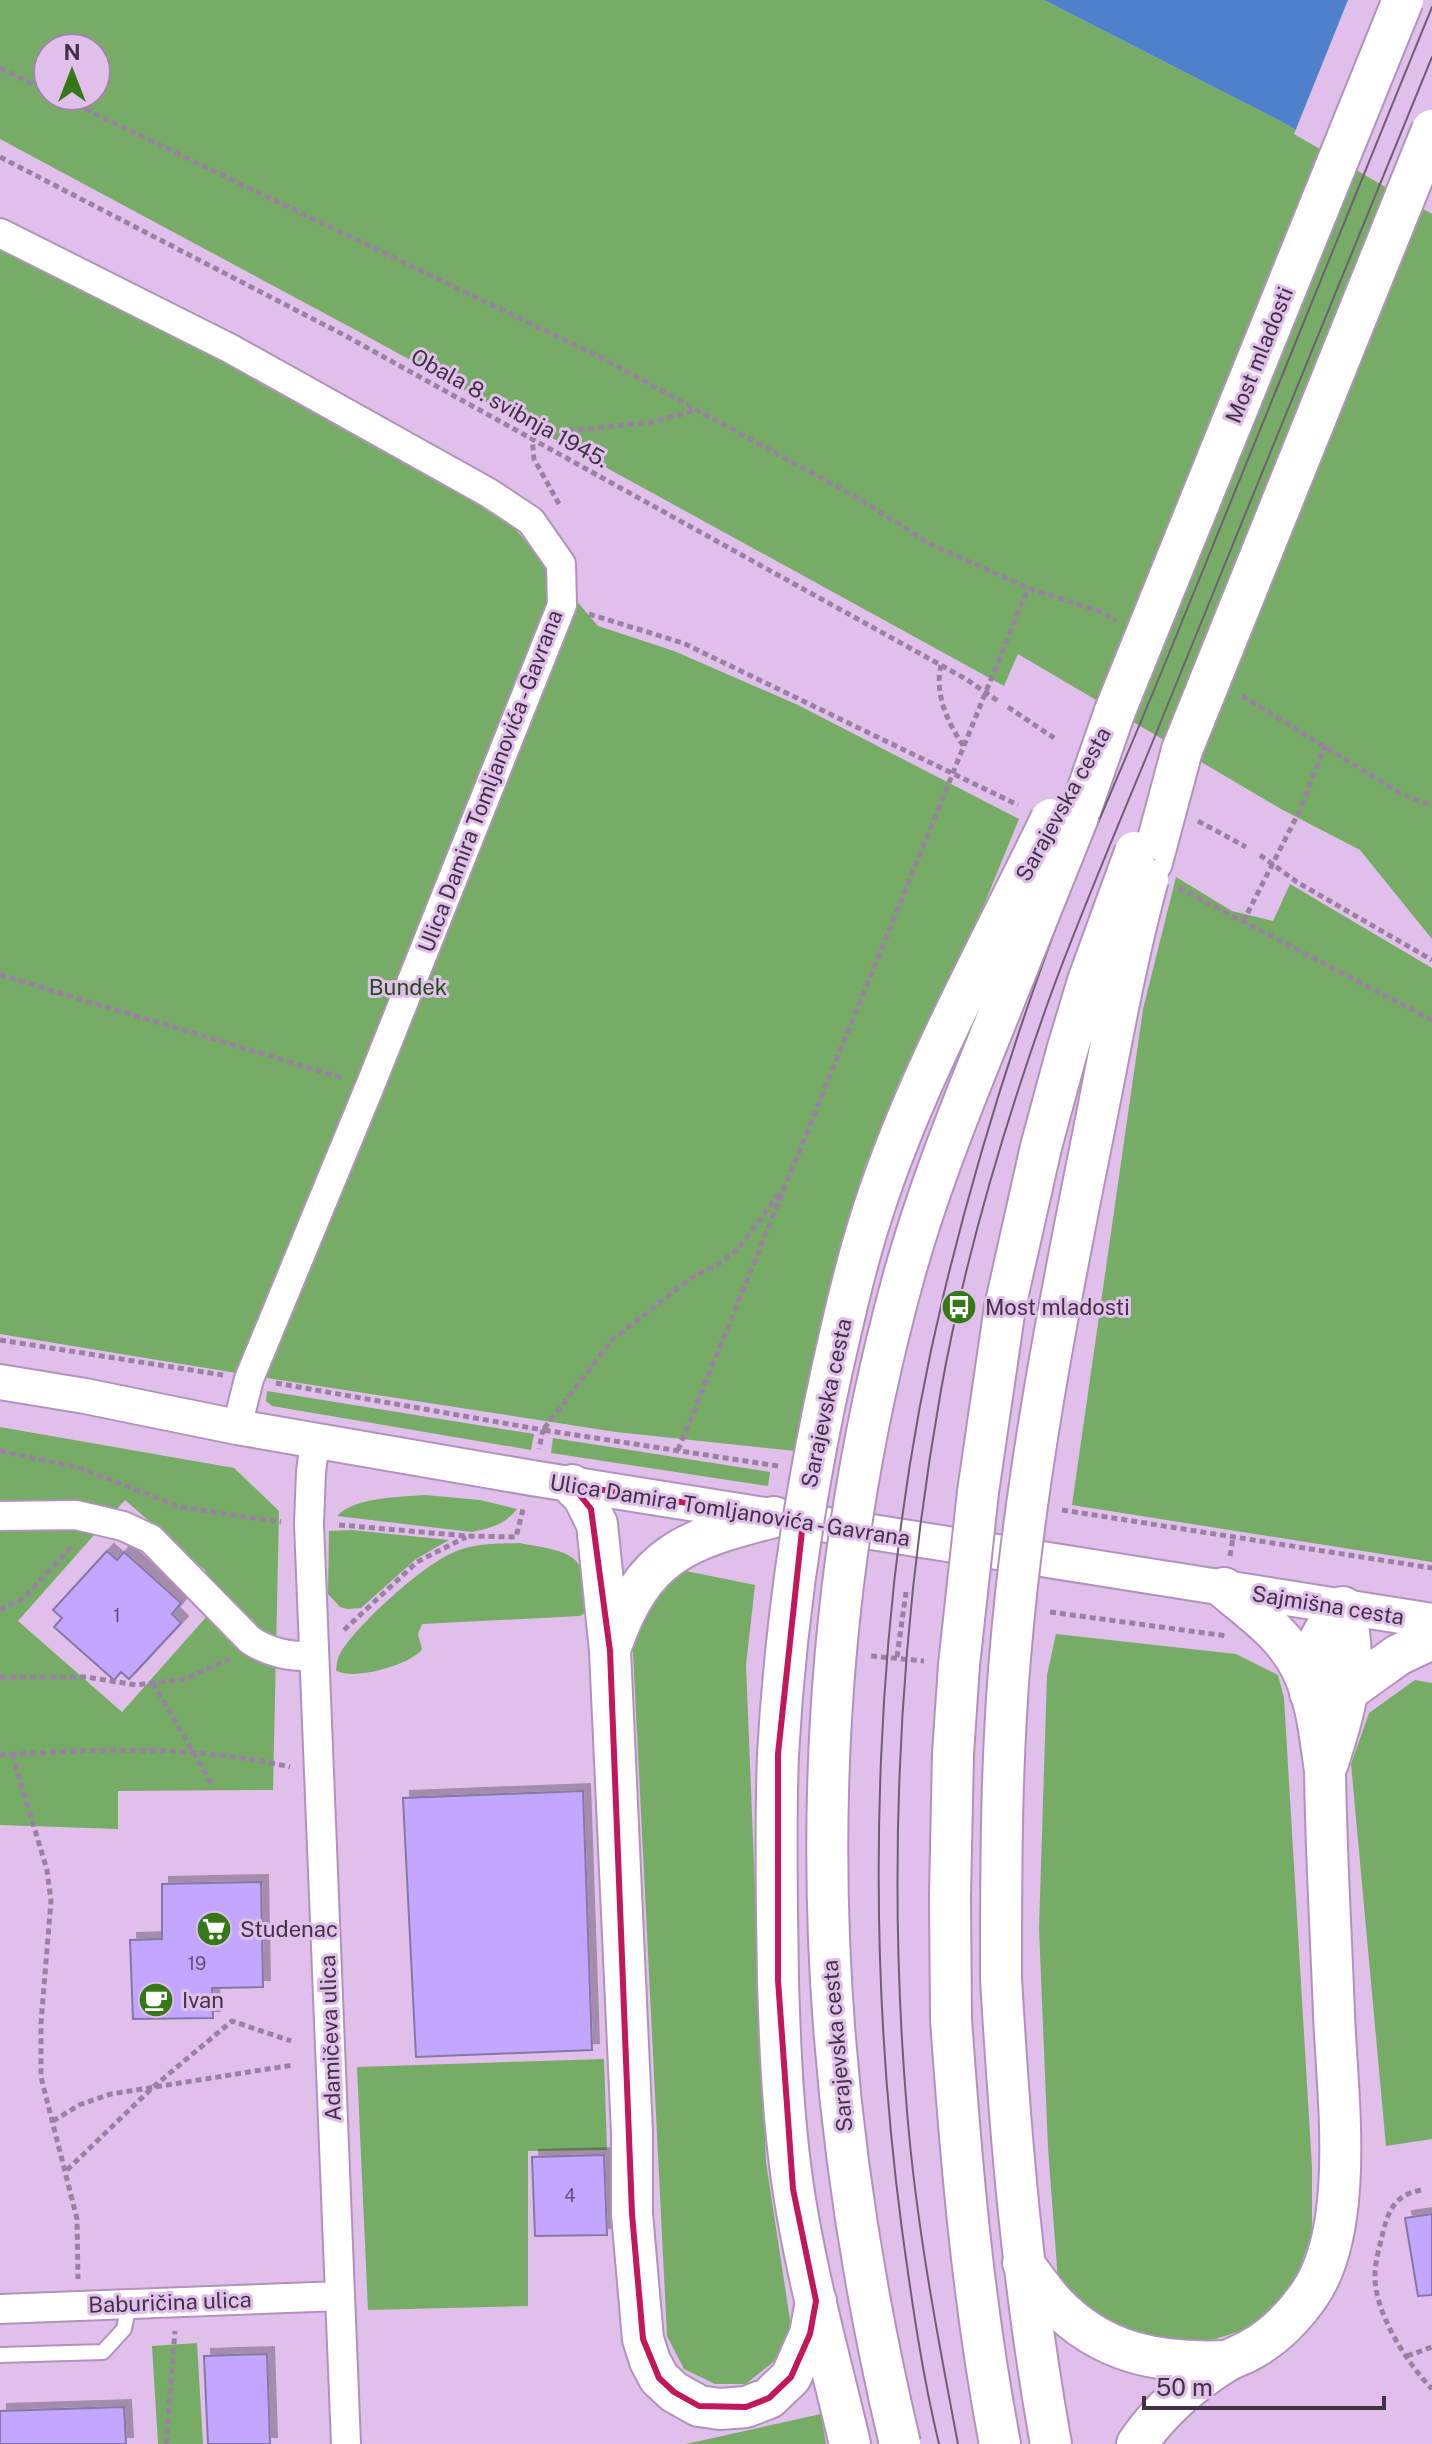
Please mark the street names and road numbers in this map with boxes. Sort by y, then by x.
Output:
street label: Most mladosti [1220,283,1298,427]
street label: Obala 8. svibnja 1945. [407,343,613,473]
street label: Ulica Damira Tomljanovića - Gavrana [413,606,567,956]
street label: Sarajevska cesta [1010,722,1116,886]
street label: Sarajevska cesta [795,1316,857,1490]
street label: Ulica Damira Tomljanovića - Gavrana [548,1469,912,1551]
street label: Sajmišna cesta [1250,1580,1406,1630]
street label: Adamičeva ulica [314,1954,346,2122]
street label: Sarajevska cesta [817,1959,857,2133]
street label: Baburičina ulica [88,2286,252,2318]

